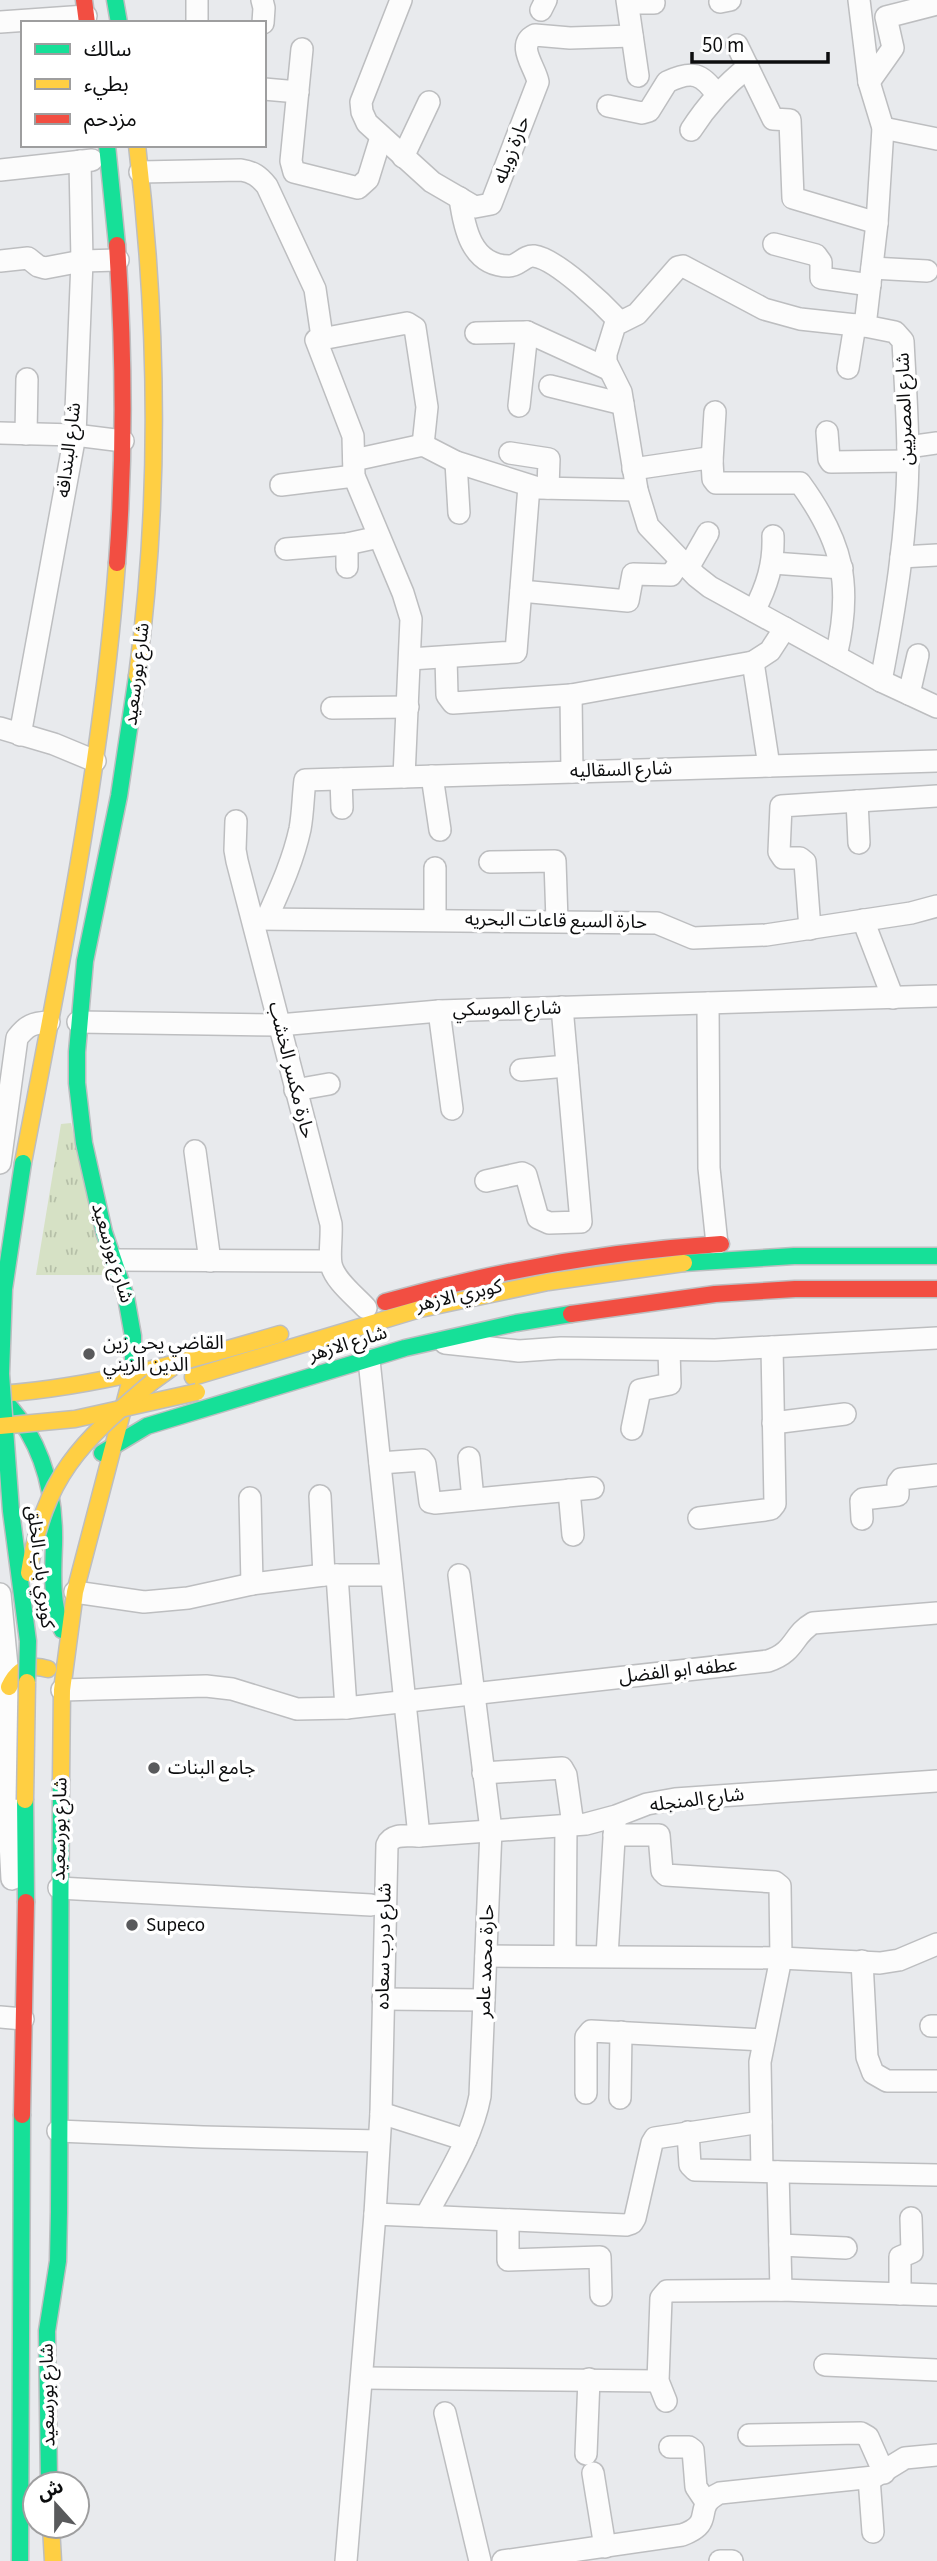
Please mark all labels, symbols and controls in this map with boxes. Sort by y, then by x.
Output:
legend [21,21,266,147]
scale bar [692,21,828,65]
text: 50 m [702,30,744,60]
text: سالك [84,34,131,64]
text: بطيء [84,69,129,100]
text: مزدحم [84,104,137,134]
street label: حارة زويله [487,112,537,188]
street label: شارع المصريين [890,352,920,466]
street label: شارع البنداقه [50,401,88,499]
street label: شارع بورسعيد [117,621,157,727]
street label: شارع السقاليه [569,755,673,785]
street label: حارة السبع قاعات البحريه [465,906,647,936]
street label: شارع الموسكي [452,995,562,1024]
street label: حارة مكسر الخشب [261,999,321,1141]
street label: شارع بورسعيد [84,1200,140,1306]
street label: كوبري الازهر [412,1273,506,1320]
street label: شارع الازهر [304,1319,391,1369]
place label: القاضي يحي زين الدين الزيني [103,1330,224,1379]
marker: القاضي يحي زين الدين الزيني [81,1346,97,1362]
street label: كوبري باب الخلق [19,1504,61,1631]
street label: عطفه ابو الفضل [618,1651,738,1691]
place label: جامع البنات [168,1755,255,1782]
marker: جامع البنات [146,1760,162,1776]
street label: شارع بورسعيد [46,1777,74,1881]
street label: شارع المنجله [648,1781,746,1819]
street label: شارع درب سعاده [369,1882,399,2010]
street label: حارة محمد عامر [470,1904,501,2019]
place label: Supeco [146,1912,205,1939]
marker: Supeco [124,1917,140,1933]
street label: شارع بورسعيد [34,2343,62,2447]
north arrow [21,2470,91,2540]
text: ش [33,2473,67,2508]

